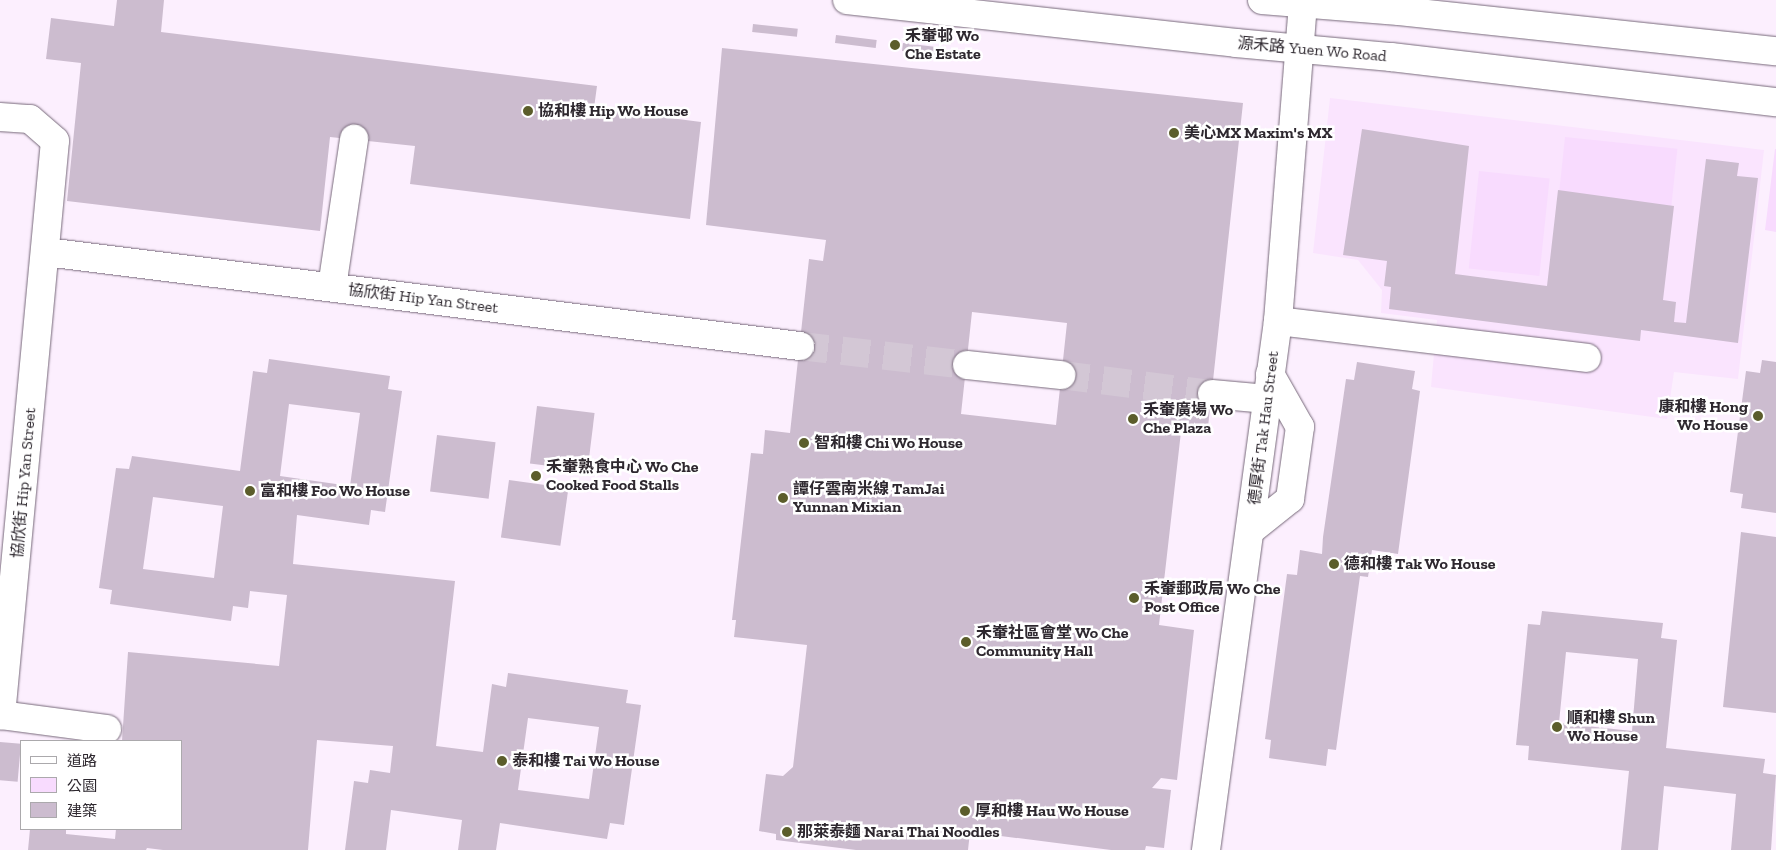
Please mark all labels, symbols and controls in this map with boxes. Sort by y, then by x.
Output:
place label: 禾輋邨 Wo Che Estate [905,26,981,64]
street label: 源禾路 Yuen Wo Road [1236,34,1388,66]
marker: 禾輋邨 Wo Che Estate [889,39,901,51]
place label: 協和樓 Hip Wo House [538,101,689,121]
marker: 協和樓 Hip Wo House [522,105,534,117]
place label: 美心MX Maxim's MX [1184,123,1332,143]
marker: 美心MX Maxim's MX [1168,127,1180,139]
street label: 協欣街 Hip Yan Street [346,280,500,318]
street label: 德厚街 Tak Hau Street [1245,350,1283,506]
place label: 康和樓 Hong Wo House [1658,397,1748,435]
place label: 禾輋廣場 Wo Che Plaza [1143,400,1233,438]
street label: 協欣街 Hip Yan Street [8,406,40,560]
marker: 康和樓 Hong Wo House [1752,410,1764,422]
marker: 禾輋廣場 Wo Che Plaza [1127,413,1139,425]
place label: 智和樓 Chi Wo House [814,433,963,453]
marker: 智和樓 Chi Wo House [798,437,810,449]
place label: 禾輋熟食中心 Wo Che Cooked Food Stalls [546,457,699,495]
marker: 禾輋熟食中心 Wo Che Cooked Food Stalls [530,470,542,482]
place label: 譚仔雲南米線 TamJai Yunnan Mixian [793,479,945,517]
place label: 富和樓 Foo Wo House [260,481,410,501]
marker: 富和樓 Foo Wo House [244,485,256,497]
marker: 譚仔雲南米線 TamJai Yunnan Mixian [777,492,789,504]
place label: 德和樓 Tak Wo House [1344,554,1496,574]
marker: 德和樓 Tak Wo House [1328,558,1340,570]
place label: 禾輋郵政局 Wo Che Post Office [1144,579,1281,617]
marker: 禾輋郵政局 Wo Che Post Office [1128,592,1140,604]
place label: 禾輋社區會堂 Wo Che Community Hall [976,623,1129,661]
marker: 禾輋社區會堂 Wo Che Community Hall [960,636,972,648]
place label: 順和樓 Shun Wo House [1567,708,1655,746]
marker: 順和樓 Shun Wo House [1551,721,1563,733]
legend [20,740,182,830]
place label: 泰和樓 Tai Wo House [512,751,660,771]
text: 道路 [67,752,97,770]
marker: 泰和樓 Tai Wo House [496,755,508,767]
text: 公園 [67,777,97,795]
place label: 厚和樓 Hau Wo House [975,801,1129,821]
text: 建築 [67,802,97,820]
marker: 厚和樓 Hau Wo House [959,805,971,817]
place label: 那萊泰麵 Narai Thai Noodles [797,822,1000,842]
marker: 那萊泰麵 Narai Thai Noodles [781,826,793,838]

